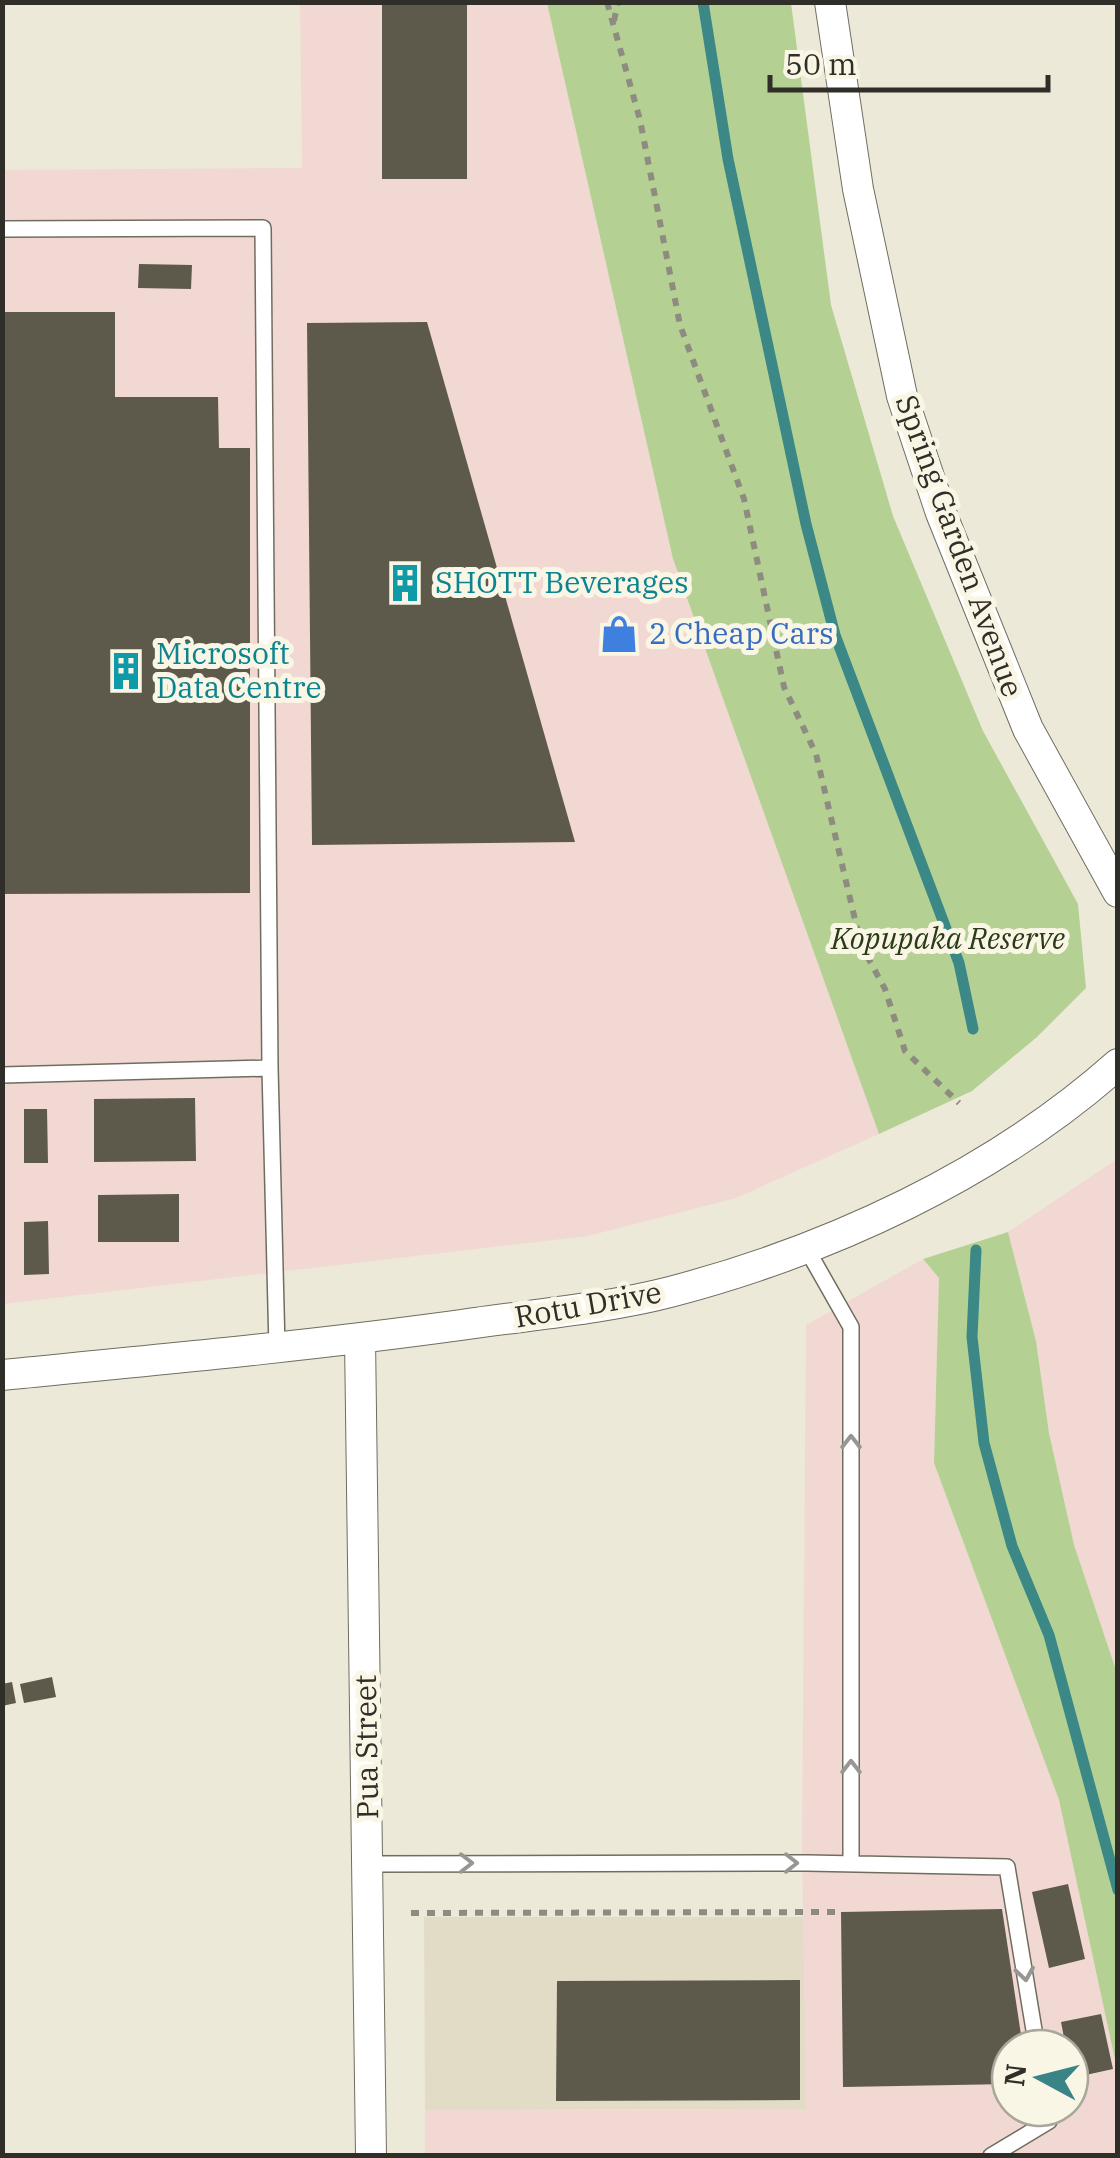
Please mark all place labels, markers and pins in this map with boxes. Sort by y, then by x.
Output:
building icon: SHOTT Beverages [384,562,426,604]
place label: SHOTT Beverages [435,562,689,601]
shop icon: 2 Cheap Cars [598,613,640,655]
place label: 2 Cheap Cars [649,613,834,652]
place label: Microsoft Data Centre [156,633,322,706]
building icon: Microsoft Data Centre [105,650,147,692]

